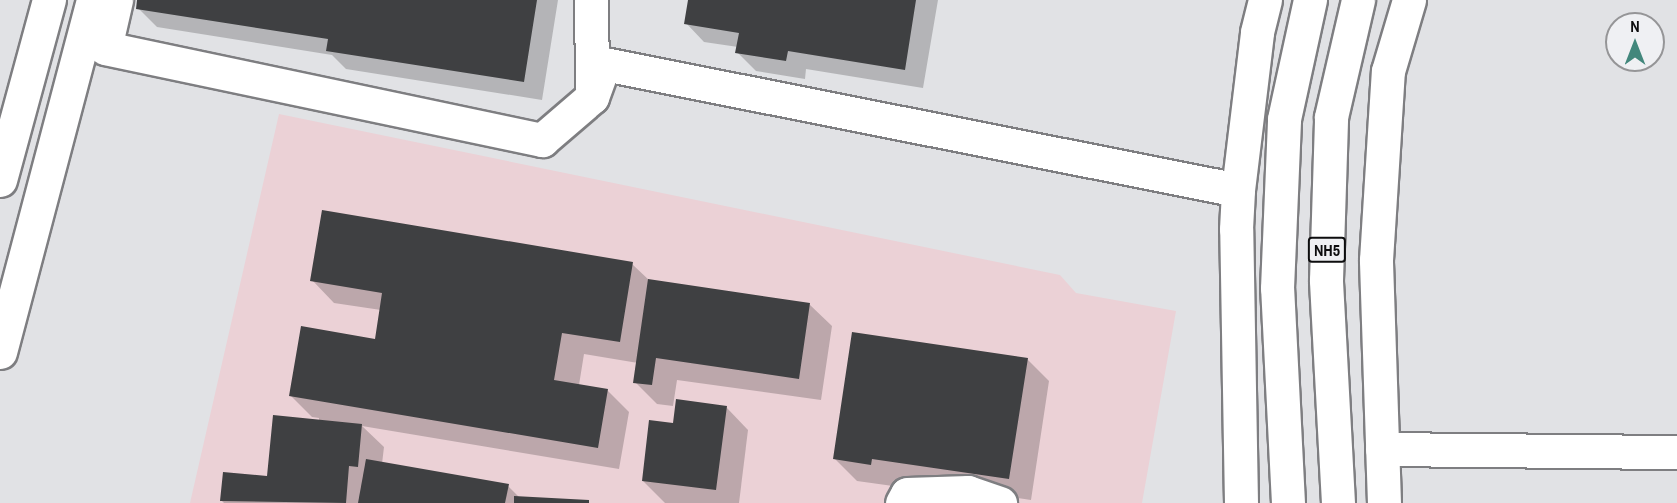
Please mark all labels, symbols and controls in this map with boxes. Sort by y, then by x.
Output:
north arrow [1605,12,1665,72]
text: N [1630,15,1640,37]
road number: NH5 [1308,237,1346,263]

